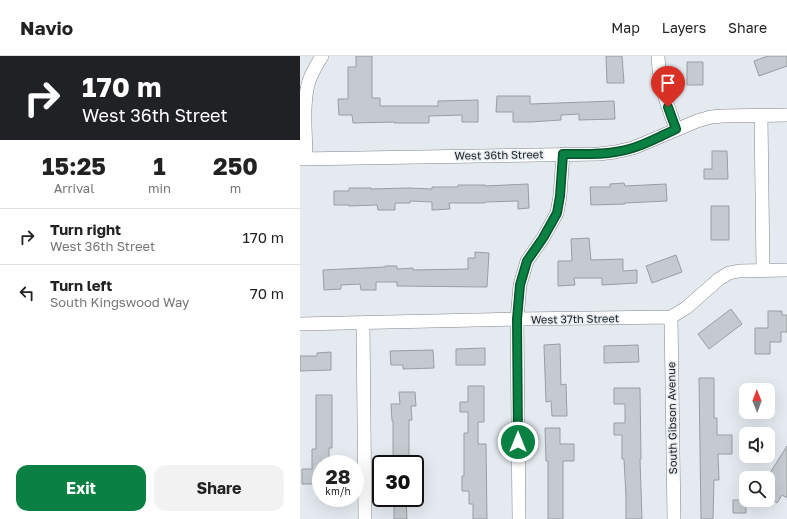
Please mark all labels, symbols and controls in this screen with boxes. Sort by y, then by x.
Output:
text: Navio [20,16,73,39]
text: Map [611,19,640,36]
text: Layers [662,19,706,36]
text: Share [728,19,767,36]
pin [651,66,685,107]
text: 170 m [82,70,161,103]
icon: right [16,72,68,124]
icon: arrive [657,72,679,94]
text: West 36th Street [82,104,228,126]
street label: West 36th Street [454,147,544,162]
text: 15:25 [42,151,106,180]
text: 1 [153,151,166,180]
text: 250 [213,151,258,180]
text: Arrival [54,180,94,196]
text: min [148,180,171,196]
text: m [230,180,241,196]
text: Turn right [50,220,121,238]
icon: right [16,226,38,248]
text: 170 m [242,228,284,246]
text: West 36th Street [50,238,155,254]
text: Turn left [50,276,112,294]
icon: left [16,282,38,304]
text: 70 m [250,284,284,302]
text: South Kingswood Way [50,294,189,310]
street label: West 37th Street [531,311,619,326]
street label: South Gibson Avenue [664,362,679,474]
north arrow [739,383,775,419]
map controls [739,383,775,507]
position arrow [497,421,539,463]
button: sound [739,427,775,463]
speed limit sign: 30 [372,455,424,507]
text: 28 [325,464,350,488]
button: Exit [16,465,146,511]
button: Share [154,465,284,511]
button: search [739,471,775,507]
text: km/h [325,485,351,497]

